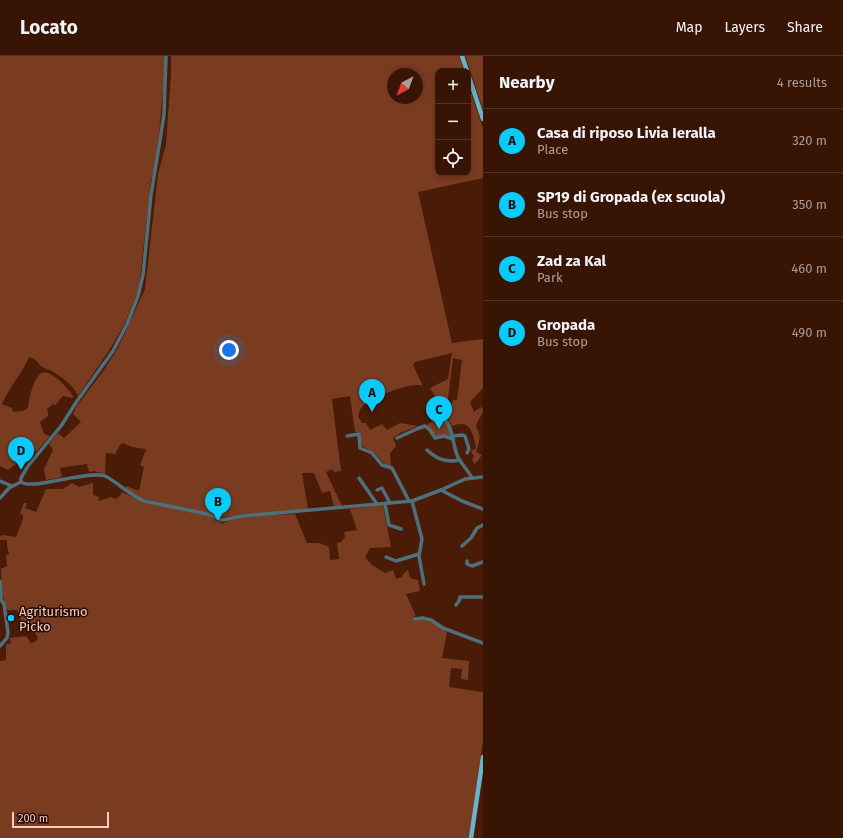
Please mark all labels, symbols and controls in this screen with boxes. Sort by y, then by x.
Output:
text: Locato [20,16,78,39]
text: Map [676,19,702,36]
text: Layers [724,19,765,36]
text: Share [787,19,823,36]
north arrow [387,68,423,104]
map controls [435,68,471,176]
button: + [435,68,471,104]
text: Nearby [499,72,554,93]
text: 4 results [777,75,827,90]
button: − [435,104,471,140]
text: Casa di riposo Livia Ieralla [537,124,716,142]
text: A [508,133,516,148]
text: 320 m [792,133,827,148]
button: locate [435,140,471,176]
text: Place [537,142,568,157]
text: SP19 di Gropada (ex scuola) [537,188,725,206]
text: B [508,197,516,212]
text: 350 m [792,197,827,212]
text: Bus stop [537,206,588,221]
text: Zad za Kal [537,252,606,270]
text: C [508,261,516,276]
text: 460 m [791,261,827,276]
text: Park [537,270,563,285]
text: Gropada [537,316,595,334]
text: D [508,325,516,340]
text: 490 m [792,325,827,340]
text: Bus stop [537,334,588,349]
your location [219,340,239,360]
pin: A [359,379,385,412]
pin: C [426,396,452,429]
pin: D [8,437,34,470]
pin: B [205,488,231,521]
place label: Agriturismo Picko [19,604,88,634]
marker: Agriturismo Picko [6,613,16,623]
scale bar [12,810,109,829]
text: 200 m [18,812,48,825]

